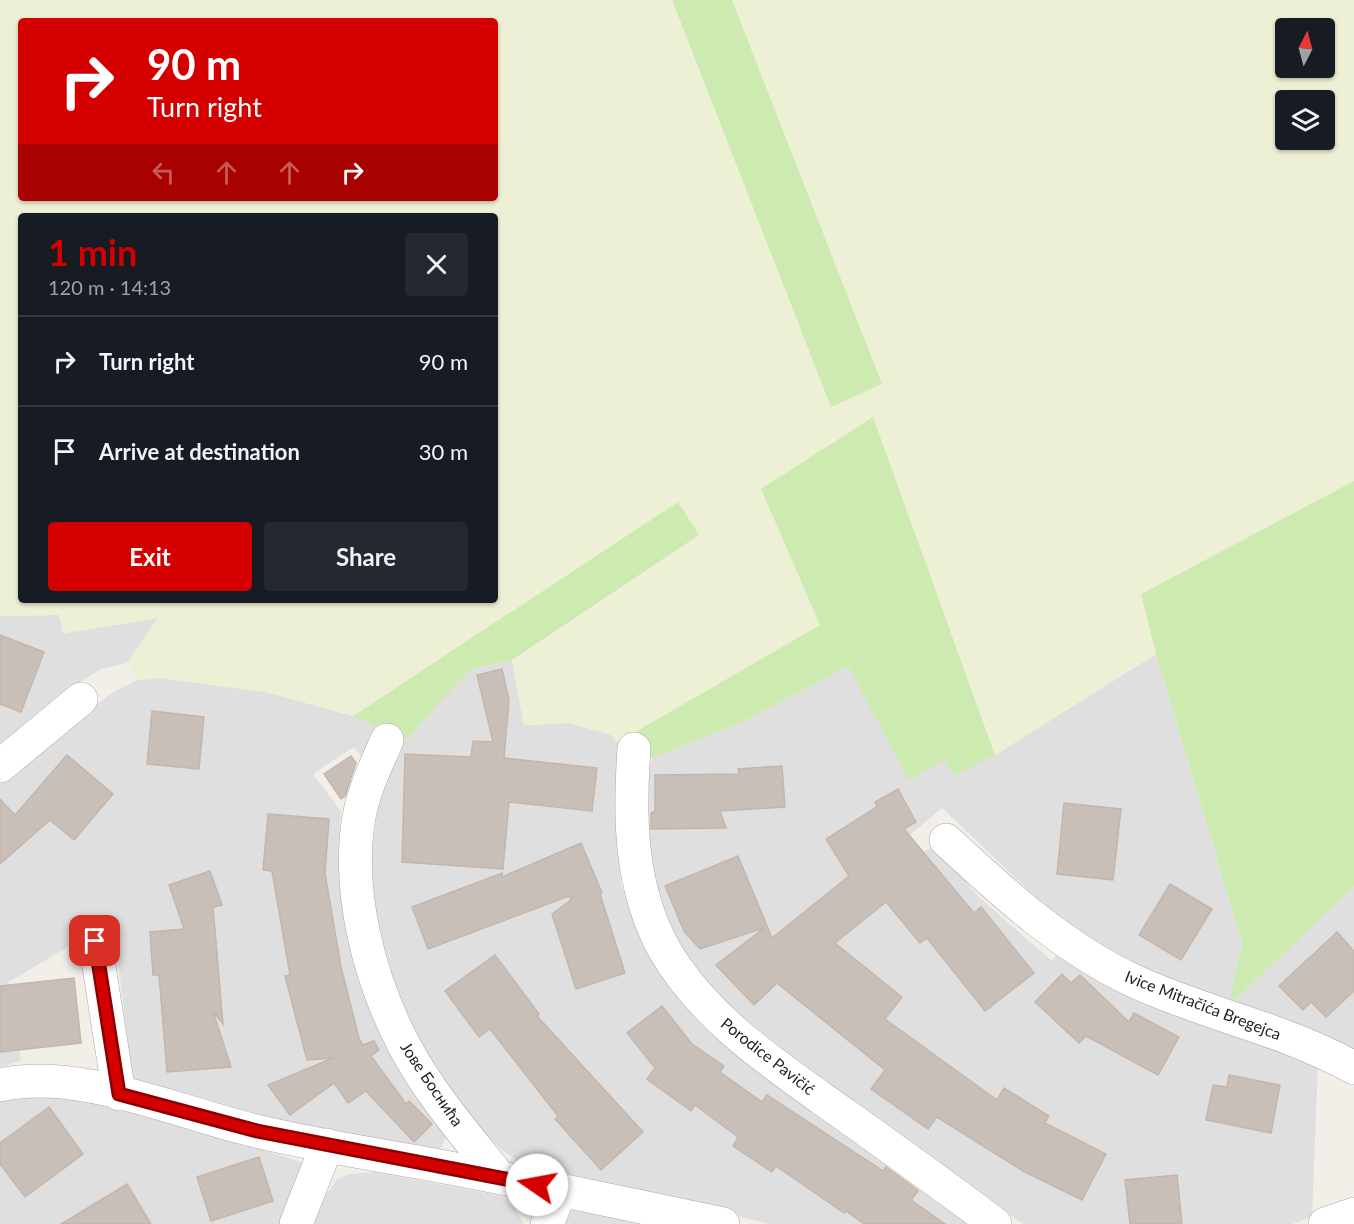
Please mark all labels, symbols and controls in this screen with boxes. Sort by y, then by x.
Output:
north arrow [1275,18,1335,78]
map controls [1275,18,1335,150]
text: 90 m [147,39,241,89]
icon: right [48,42,126,120]
text: Turn right [147,90,262,123]
button: layers [1275,90,1335,150]
icon: left [147,156,180,189]
icon: ahead [210,156,243,189]
icon: ahead [273,156,306,189]
icon: right [336,156,369,189]
text: 1 min [48,230,137,274]
button: close [405,233,468,296]
text: 120 m · 14:13 [48,275,171,299]
icon: right [48,345,81,378]
text: Turn right [99,348,194,375]
text: 90 m [419,348,468,375]
icon: arrive [48,435,81,468]
text: Arrive at destination [99,438,300,465]
text: 30 m [419,438,468,465]
button: Exit [48,522,252,591]
button: Share [264,522,468,591]
pin [69,915,120,966]
icon: arrive [78,924,111,957]
street label: Ivice Mitračića Bregejca [1122,966,1284,1043]
street label: Porodice Pavičić [718,1013,819,1098]
street label: Јове Боснића [397,1038,468,1130]
position arrow [505,1153,569,1217]

